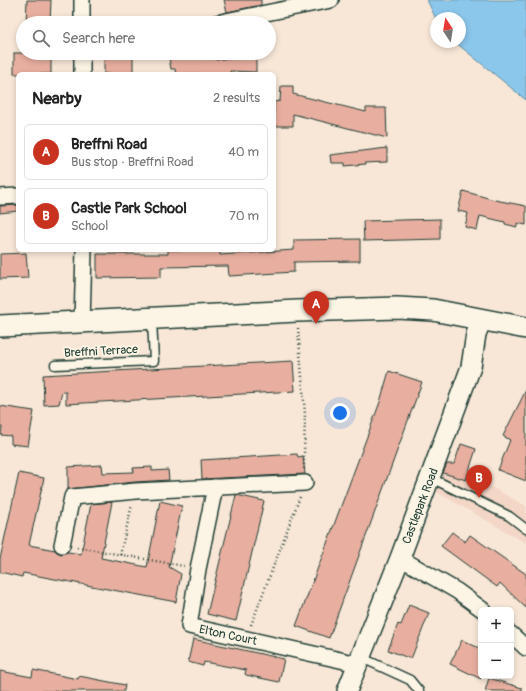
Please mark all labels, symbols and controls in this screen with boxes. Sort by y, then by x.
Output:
north arrow [430,12,466,48]
search box [16,16,276,60]
icon: search [30,27,52,49]
text: Search here [62,29,135,48]
text: Nearby [32,88,81,109]
text: 2 results [213,90,260,106]
text: Breffni Road [71,135,147,154]
text: A [42,144,50,160]
text: 40 m [228,144,259,160]
text: Bus stop · Breffni Road [71,154,194,170]
text: Castle Park School [71,199,187,218]
text: B [42,208,50,224]
text: 70 m [229,208,259,224]
text: School [71,218,108,234]
pin: A [303,291,329,324]
street label: Breffni Terrace [64,342,139,361]
your location [330,403,350,423]
pin: B [466,465,492,498]
street label: Castlepark Road [399,466,442,546]
map controls [478,607,514,679]
button: + [478,607,514,643]
street label: Elton Court [198,622,258,649]
button: − [478,643,514,679]

